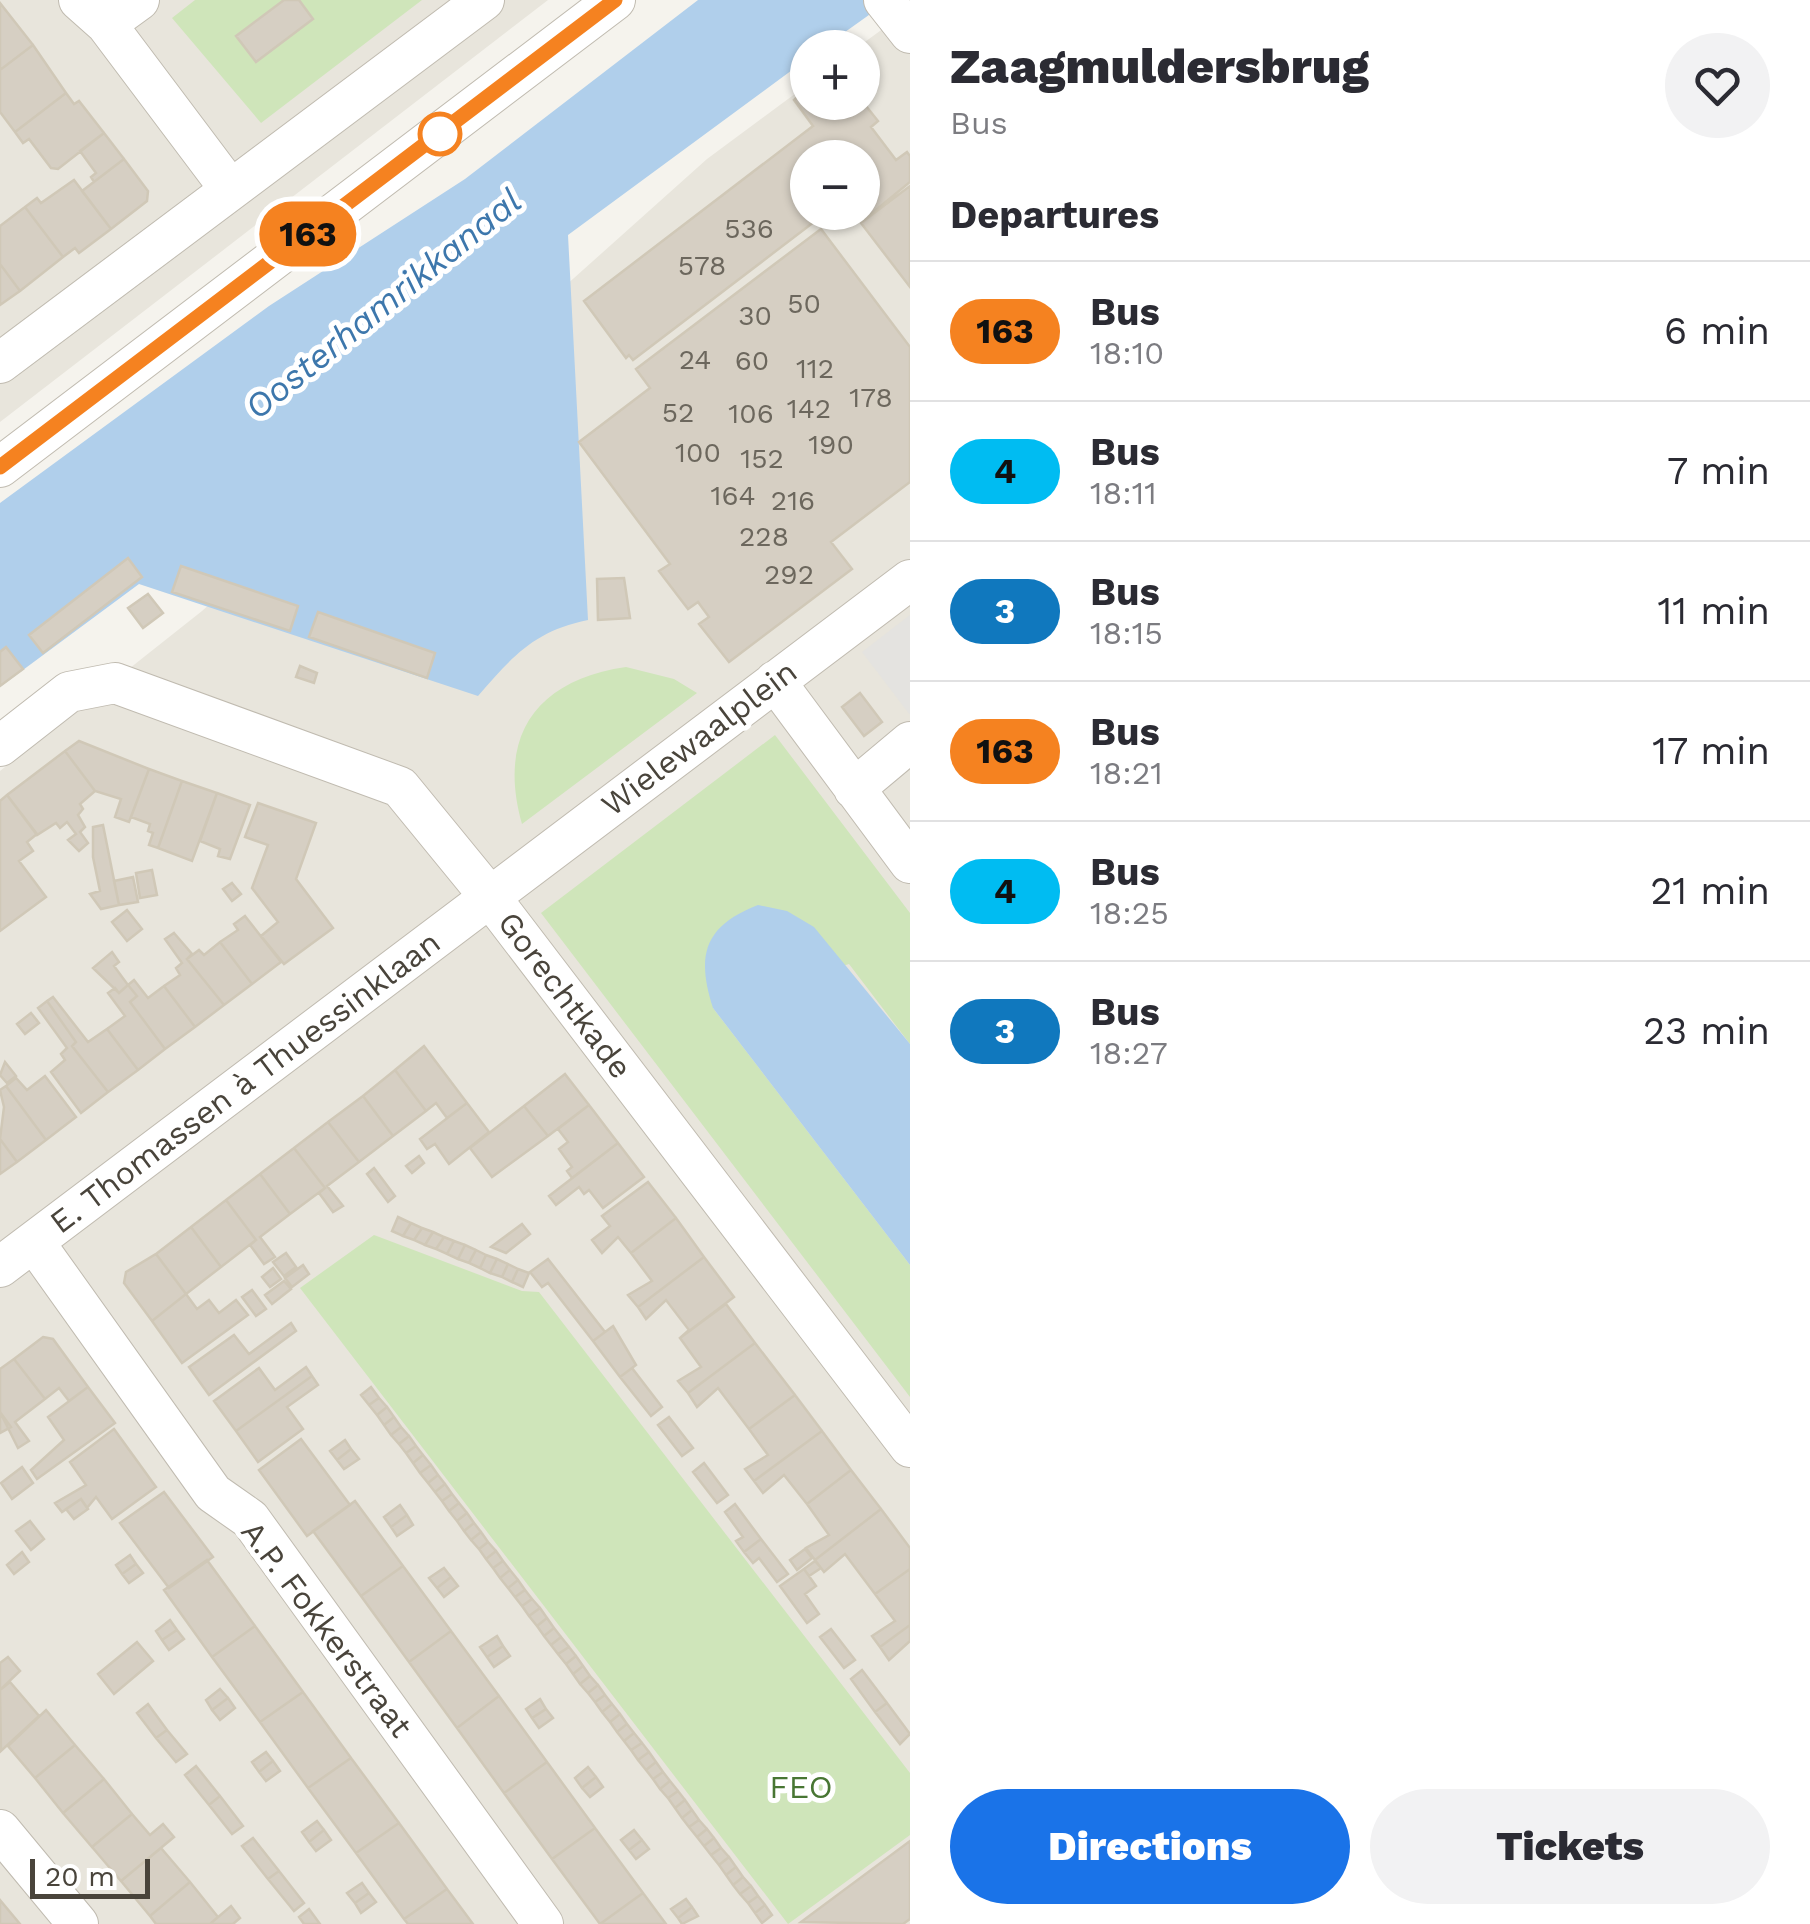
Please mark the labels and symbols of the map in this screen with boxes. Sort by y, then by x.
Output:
unlabelled marker [419,113,461,155]
water label: Oosterhamrikkanaal [236,180,530,428]
line badge: 163 [250,202,366,266]
house number: 536 [724,212,774,245]
house number: 578 [678,249,726,282]
house number: 50 [787,287,821,320]
house number: 30 [738,299,772,332]
house number: 24 [679,343,711,376]
house number: 60 [735,344,769,377]
house number: 112 [796,352,834,385]
house number: 178 [849,381,893,414]
house number: 142 [787,392,831,425]
house number: 52 [662,396,694,429]
house number: 106 [728,397,774,430]
house number: 190 [808,428,854,461]
house number: 100 [675,436,721,469]
house number: 152 [740,442,784,475]
house number: 164 [710,479,756,512]
house number: 216 [771,484,815,517]
house number: 228 [739,520,789,553]
house number: 292 [764,558,814,591]
street label: Wielewaalplein [594,652,804,824]
street label: Gorechtkade [490,904,640,1086]
street label: E. Thomassen à Thuessinklaan [43,923,447,1241]
street label: A.P. Fokkerstraat [233,1514,421,1744]
park label: FEO [769,1768,833,1806]
scale bar [30,1854,150,1898]

